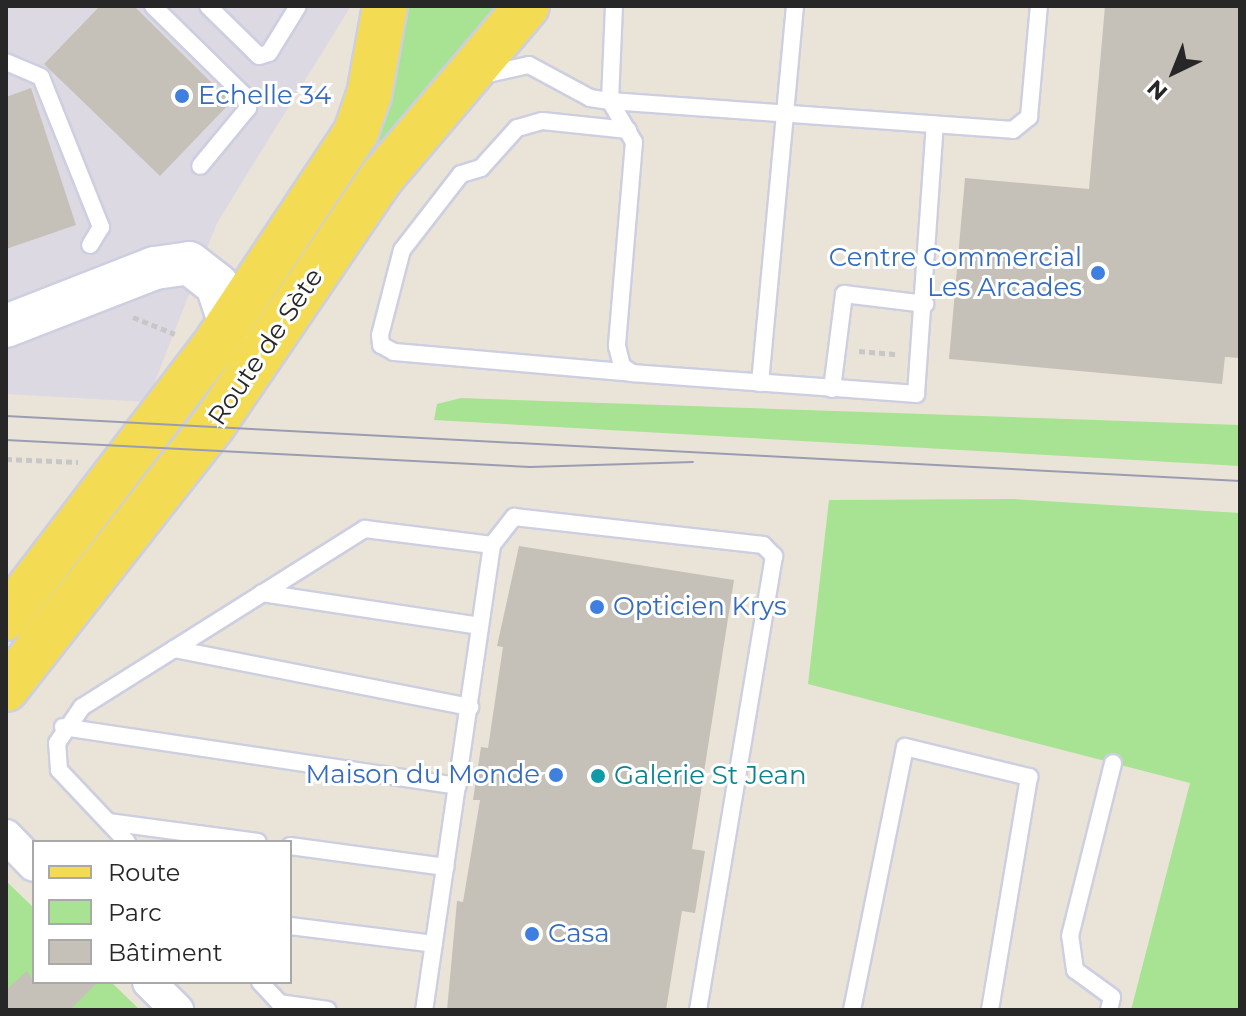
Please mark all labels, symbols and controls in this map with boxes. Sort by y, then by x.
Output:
north arrow [1134,32,1214,112]
text: N [1142,74,1173,106]
place label: Echelle 34 [198,80,331,112]
marker: Echelle 34 [173,87,191,105]
place label: Centre Commercial Les Arcades [829,242,1082,304]
street label: Route de Sète [202,263,330,431]
marker: Centre Commercial Les Arcades [1089,264,1107,282]
place label: Opticien Krys [613,591,787,623]
marker: Opticien Krys [588,598,606,616]
place label: Maison du Monde [306,759,540,791]
place label: Galerie St Jean [614,760,806,792]
marker: Maison du Monde [547,766,565,784]
marker: Galerie St Jean [589,767,607,785]
legend [32,840,292,984]
text: Route [108,858,180,887]
text: Parc [108,898,162,927]
place label: Casa [548,918,610,950]
marker: Casa [523,925,541,943]
text: Bâtiment [108,938,222,967]

